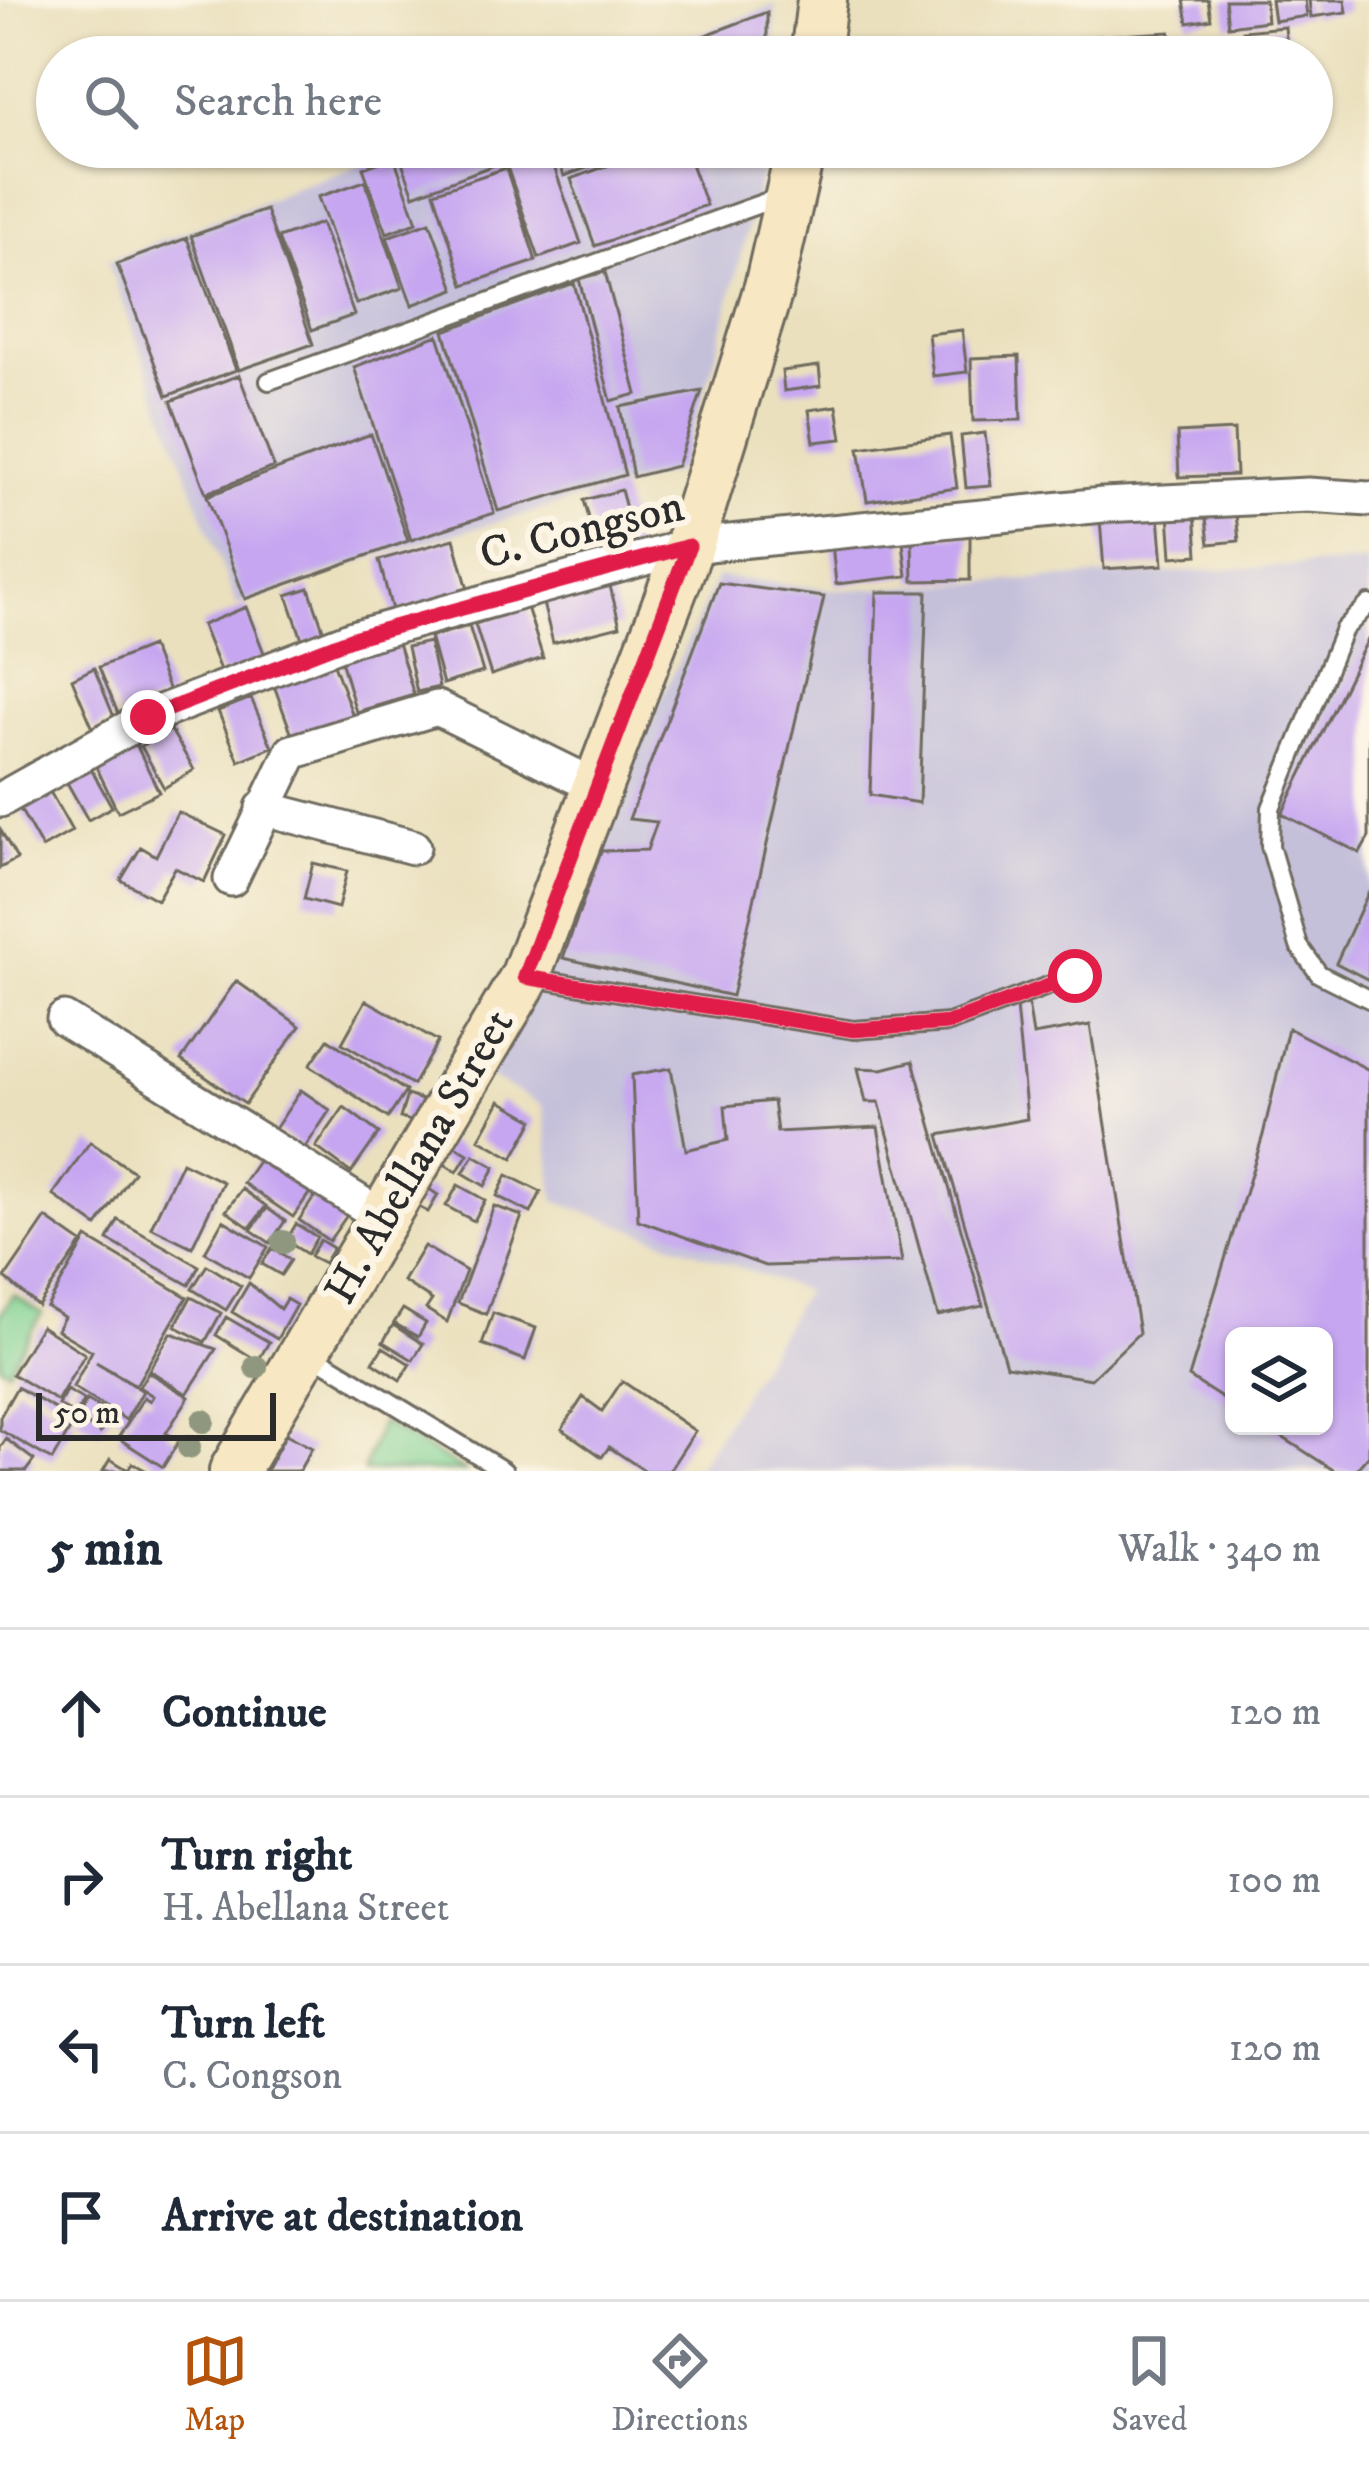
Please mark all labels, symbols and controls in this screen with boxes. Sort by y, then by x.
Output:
search box [36,36,1333,168]
icon: search [78,69,144,135]
text: Search here [174,74,382,130]
street label: C. Congson [474,479,690,583]
route end [121,690,175,744]
route start [1048,949,1102,1003]
street label: H. Abellana Street [313,1000,527,1314]
map controls [1225,1327,1333,1435]
button: layers [1225,1327,1333,1435]
scale bar [36,1387,276,1440]
text: 50 m [54,1393,120,1434]
text: 5 min [48,1517,162,1581]
text: Walk · 340 m [1118,1525,1321,1574]
icon: ahead [48,1680,114,1746]
text: Continue [162,1685,327,1741]
text: 120 m [1229,1688,1321,1737]
text: Turn right [162,1828,352,1884]
icon: right [48,1848,114,1914]
text: 100 m [1227,1856,1321,1905]
text: H. Abellana Street [162,1884,449,1933]
text: Turn left [162,1996,325,2052]
icon: left [48,2016,114,2082]
text: 120 m [1229,2024,1321,2073]
text: C. Congson [162,2052,342,2101]
icon: arrive [48,2184,114,2250]
text: Arrive at destination [162,2189,523,2245]
tab: Map [182,2328,248,2441]
tab: Directions [611,2328,748,2441]
tab: Saved [1111,2328,1187,2441]

